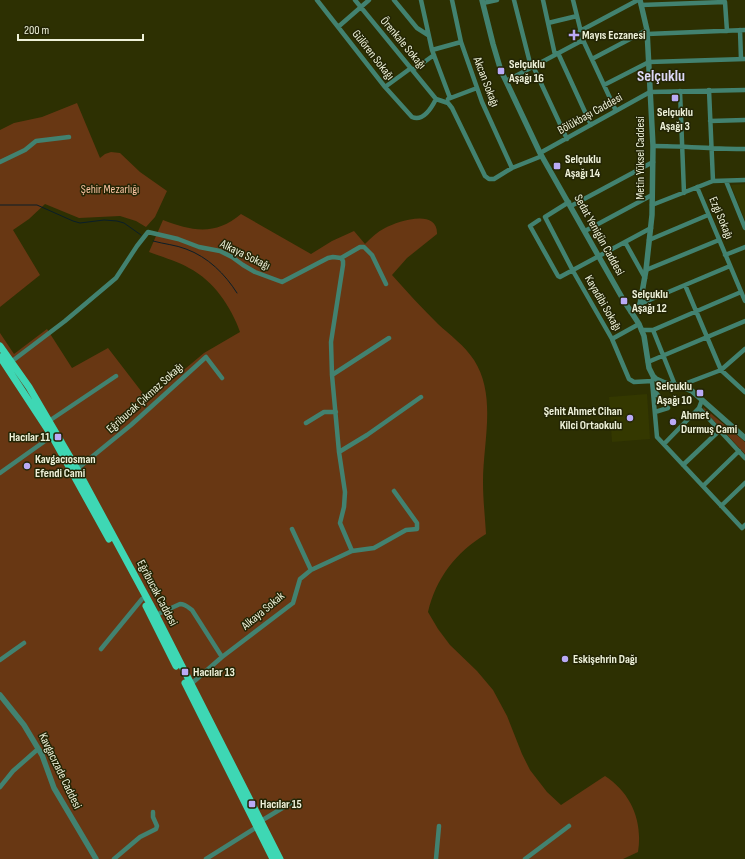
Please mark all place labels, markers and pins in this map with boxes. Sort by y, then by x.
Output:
place label: Mayıs Eczanesi [582,28,645,43]
marker: Mayıs Eczanesi [569,30,579,40]
place label: Selçuklu Aşağı 16 [508,57,545,86]
marker: Selçuklu Aşağı 16 [496,66,506,76]
marker: Selçuklu Aşağı 3 [670,93,680,103]
place label: Selçuklu Aşağı 3 [657,105,693,134]
place label: Selçuklu Aşağı 14 [564,152,601,181]
marker: Selçuklu Aşağı 14 [552,161,562,171]
place label: Selçuklu Aşağı 12 [631,287,668,316]
marker: Selçuklu Aşağı 12 [619,296,629,306]
place label: Selçuklu Aşağı 10 [656,379,692,408]
marker: Selçuklu Aşağı 10 [695,388,705,398]
place label: Şehit Ahmet Cihan Kilci Ortaokulu [544,404,622,433]
place label: Ahmet Durmuş Cami [680,408,737,437]
marker: Şehit Ahmet Cihan Kilci Ortaokulu [625,413,635,423]
marker: Ahmet Durmuş Cami [668,417,678,427]
place label: Hacılar 11 [9,430,50,445]
marker: Hacılar 11 [53,432,63,442]
place label: Kavgacıosman Efendi Cami [35,452,96,481]
marker: Kavgacıosman Efendi Cami [22,461,32,471]
place label: Eskişehrin Dağı [573,652,637,667]
marker: Eskişehrin Dağı [560,654,570,664]
place label: Hacılar 13 [193,665,235,680]
marker: Hacılar 13 [180,667,190,677]
place label: Hacılar 15 [260,797,302,812]
marker: Hacılar 15 [247,799,257,809]

